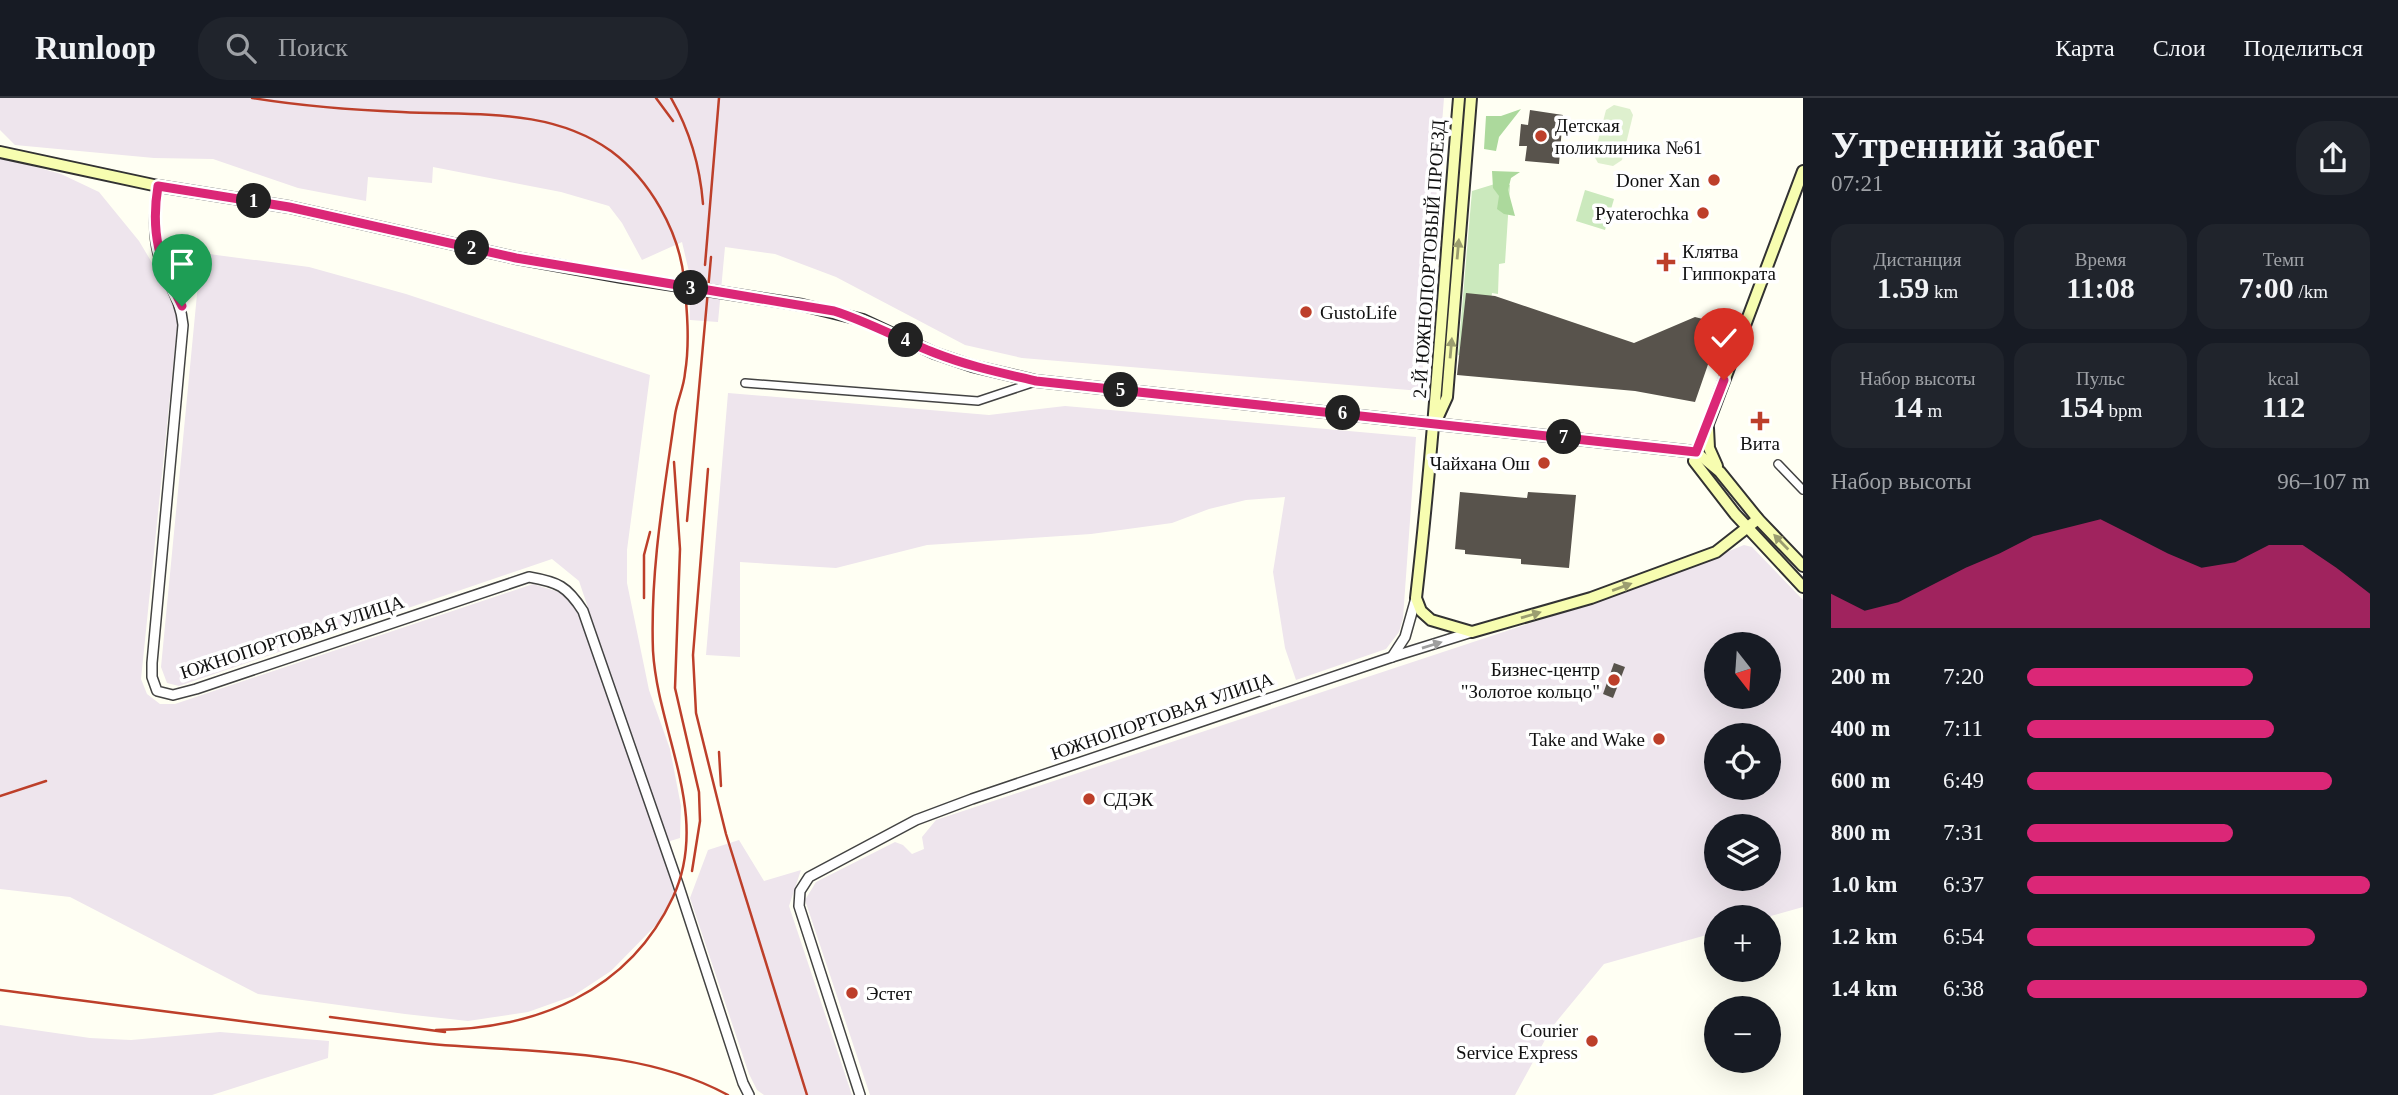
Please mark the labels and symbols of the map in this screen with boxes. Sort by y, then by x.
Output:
place label: Детская поликлиника №61 [1555,115,1703,158]
street label: 2-Й ЮЖНОПОРТОВЫЙ ПРОЕЗД [1409,119,1449,399]
marker: Детская поликлиника №61 [1533,128,1549,144]
place label: Doner Xan [1616,170,1700,191]
marker: Doner Xan [1706,172,1722,188]
pin: 1 [236,184,272,218]
place label: Pyaterochka [1595,203,1690,224]
marker: Pyaterochka [1695,205,1711,221]
pin: 2 [454,230,490,266]
pin [152,234,212,306]
one-way arrow [1453,238,1464,260]
place label: Клятва Гиппократа [1682,241,1776,284]
marker: Клятва Гиппократа [1656,252,1676,272]
pin: 3 [674,270,708,306]
place label: GustoLife [1320,302,1397,323]
marker: GustoLife [1298,304,1314,320]
pin [1694,308,1754,380]
pin: 4 [888,322,923,358]
one-way arrow [1446,336,1457,358]
pin: 5 [1104,372,1138,408]
pin: 6 [1326,396,1360,430]
marker: Вита [1752,413,1768,429]
pin: 7 [1546,420,1582,454]
place label: Вита [1740,433,1780,454]
place label: Чайхана Ош [1430,453,1530,474]
marker: Чайхана Ош [1536,455,1552,471]
one-way arrow [1773,534,1789,551]
one-way arrow [1612,581,1633,592]
street label: ЮЖНОПОРТОВАЯ УЛИЦА [177,591,407,683]
one-way arrow [1521,610,1542,620]
north arrow [1704,632,1782,709]
one-way arrow [1422,639,1443,649]
place label: Бизнес-центр "Золотое кольцо" [1461,659,1600,702]
street label: ЮЖНОПОРТОВАЯ УЛИЦА [1048,668,1276,764]
marker: Бизнес-центр "Золотое кольцо" [1606,672,1622,688]
place label: Take and Wake [1529,729,1645,750]
marker: Take and Wake [1651,731,1667,747]
place label: СДЭК [1103,789,1154,810]
marker: СДЭК [1081,791,1097,807]
place label: Эстет [866,983,913,1004]
marker: Эстет [844,985,860,1001]
place label: Courier Service Express [1456,1020,1579,1063]
marker: Courier Service Express [1584,1033,1600,1049]

